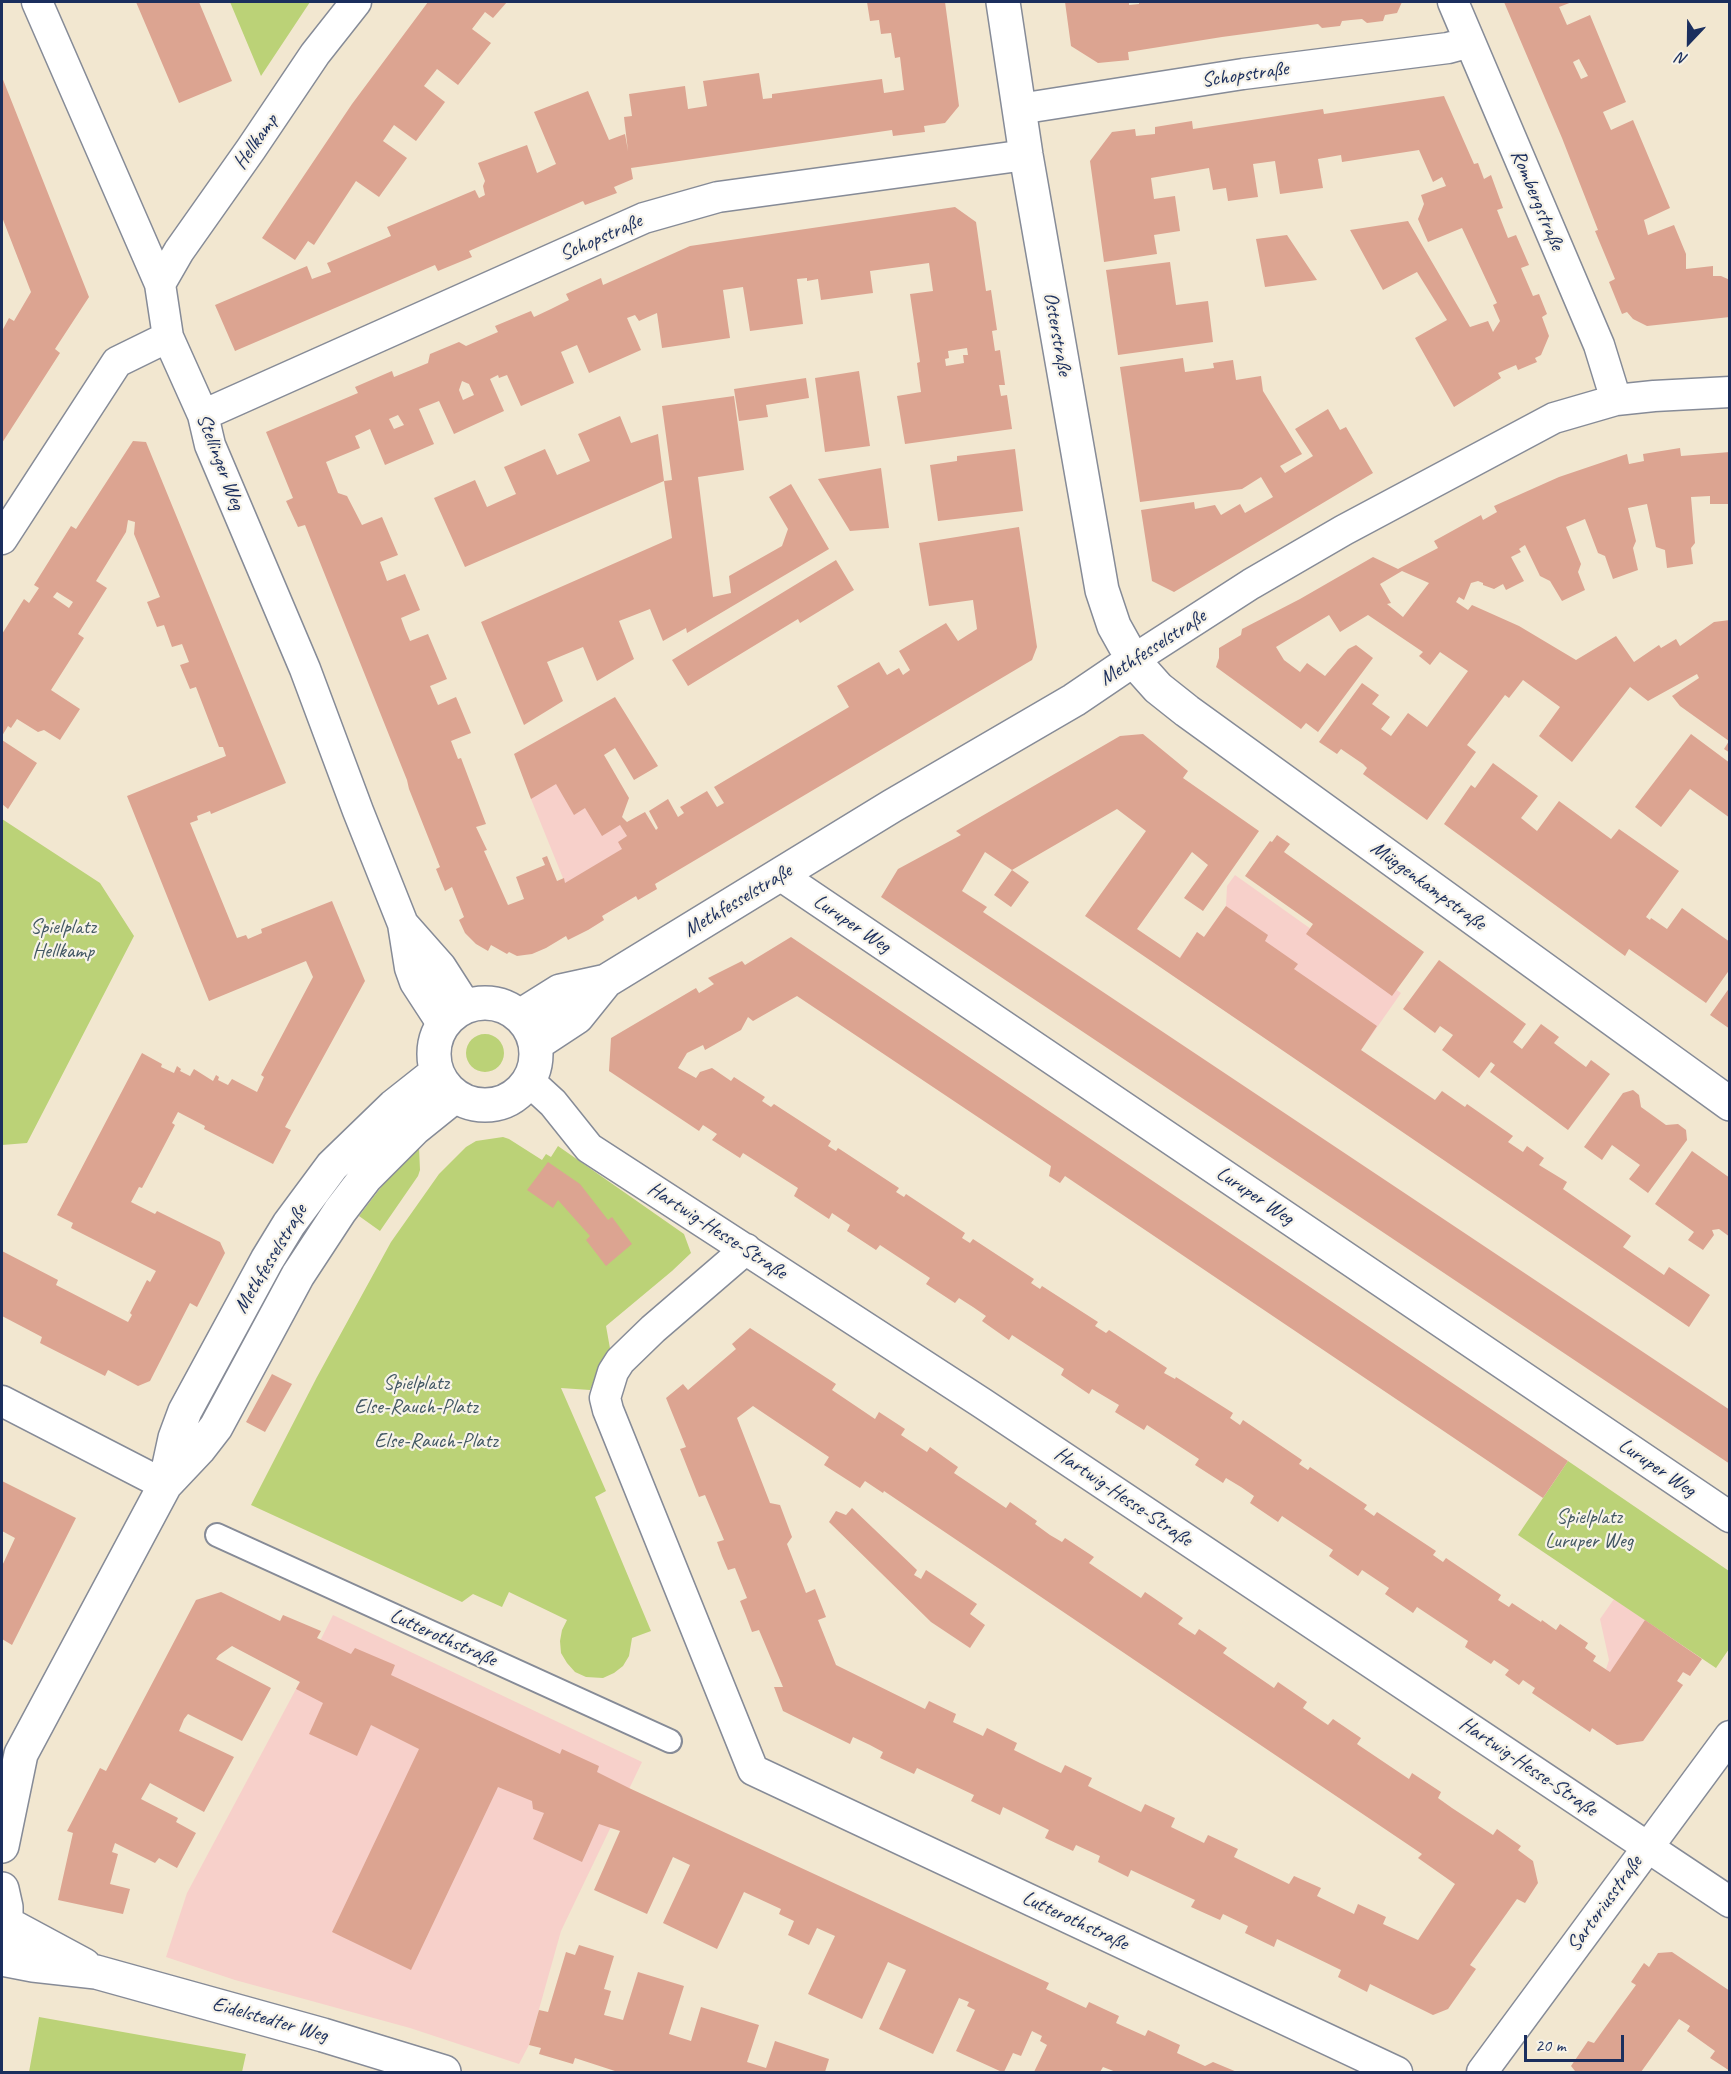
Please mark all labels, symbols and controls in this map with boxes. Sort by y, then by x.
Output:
north arrow [1659,12,1719,72]
text: N [1674,48,1691,70]
street label: Schopstraße [1200,56,1290,94]
street label: Hellkamp [228,109,284,175]
street label: Rombergstraße [1505,146,1569,254]
street label: Schopstraße [556,209,646,267]
street label: Osterstraße [1037,290,1077,378]
street label: Stellinger Weg [190,410,250,514]
street label: Methfesselstraße [1095,604,1211,692]
street label: Müggenkampstraße [1365,836,1491,936]
street label: Methfesselstraße [679,859,797,943]
street label: Luruper Weg [808,889,896,959]
park label: Spielplatz Hellkamp [30,914,96,964]
street label: Luruper Weg [1211,1161,1299,1231]
street label: Hartwig-Hesse-Straße [643,1177,791,1285]
street label: Methfesselstraße [229,1200,313,1318]
park label: Spielplatz Else-Rauch-Platz [354,1370,478,1420]
park label: Else-Rauch-Platz [374,1428,498,1454]
street label: Luruper Weg [1613,1433,1701,1503]
street label: Hartwig-Hesse-Straße [1049,1442,1197,1552]
park label: Spielplatz Luruper Weg [1545,1504,1633,1554]
street label: Lutterothstraße [386,1603,500,1673]
street label: Hartwig-Hesse-Straße [1454,1712,1602,1822]
street label: Sartoriusstraße [1562,1851,1648,1957]
street label: Lutterothstraße [1018,1885,1132,1957]
street label: Eidelstedter Weg [209,1992,331,2048]
scale bar [1527,2023,1628,2061]
text: 20 m [1535,2034,1566,2056]

